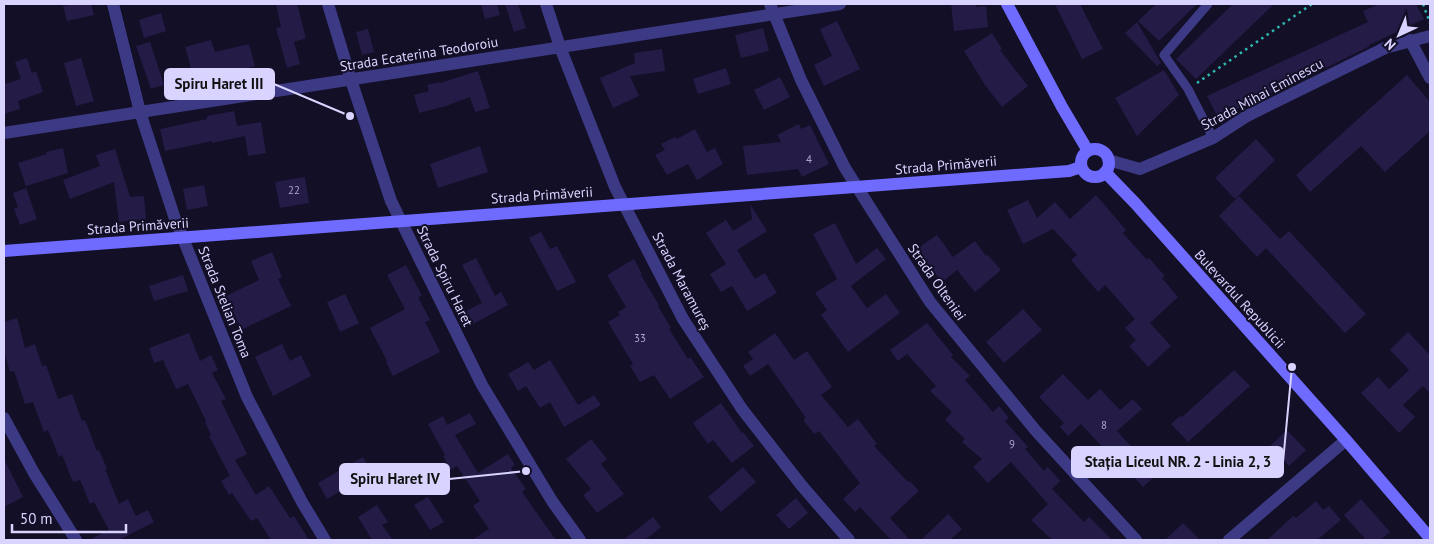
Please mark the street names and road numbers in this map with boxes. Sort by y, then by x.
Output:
street label: Strada Ecaterina Teodoroiu [339,33,499,75]
street label: Strada Mihai Eminescu [1198,54,1326,134]
street label: Strada Primăverii [894,152,998,178]
street label: Strada Primăverii [490,182,594,208]
street label: Strada Primăverii [86,213,190,239]
street label: Strada Spiru Haret [413,223,477,330]
street label: Strada Maramureș [649,229,715,333]
street label: Strada Olteniei [904,240,970,324]
street label: Strada Stelian Toma [194,244,256,360]
street label: Bulevardul Republicii [1191,246,1289,352]

